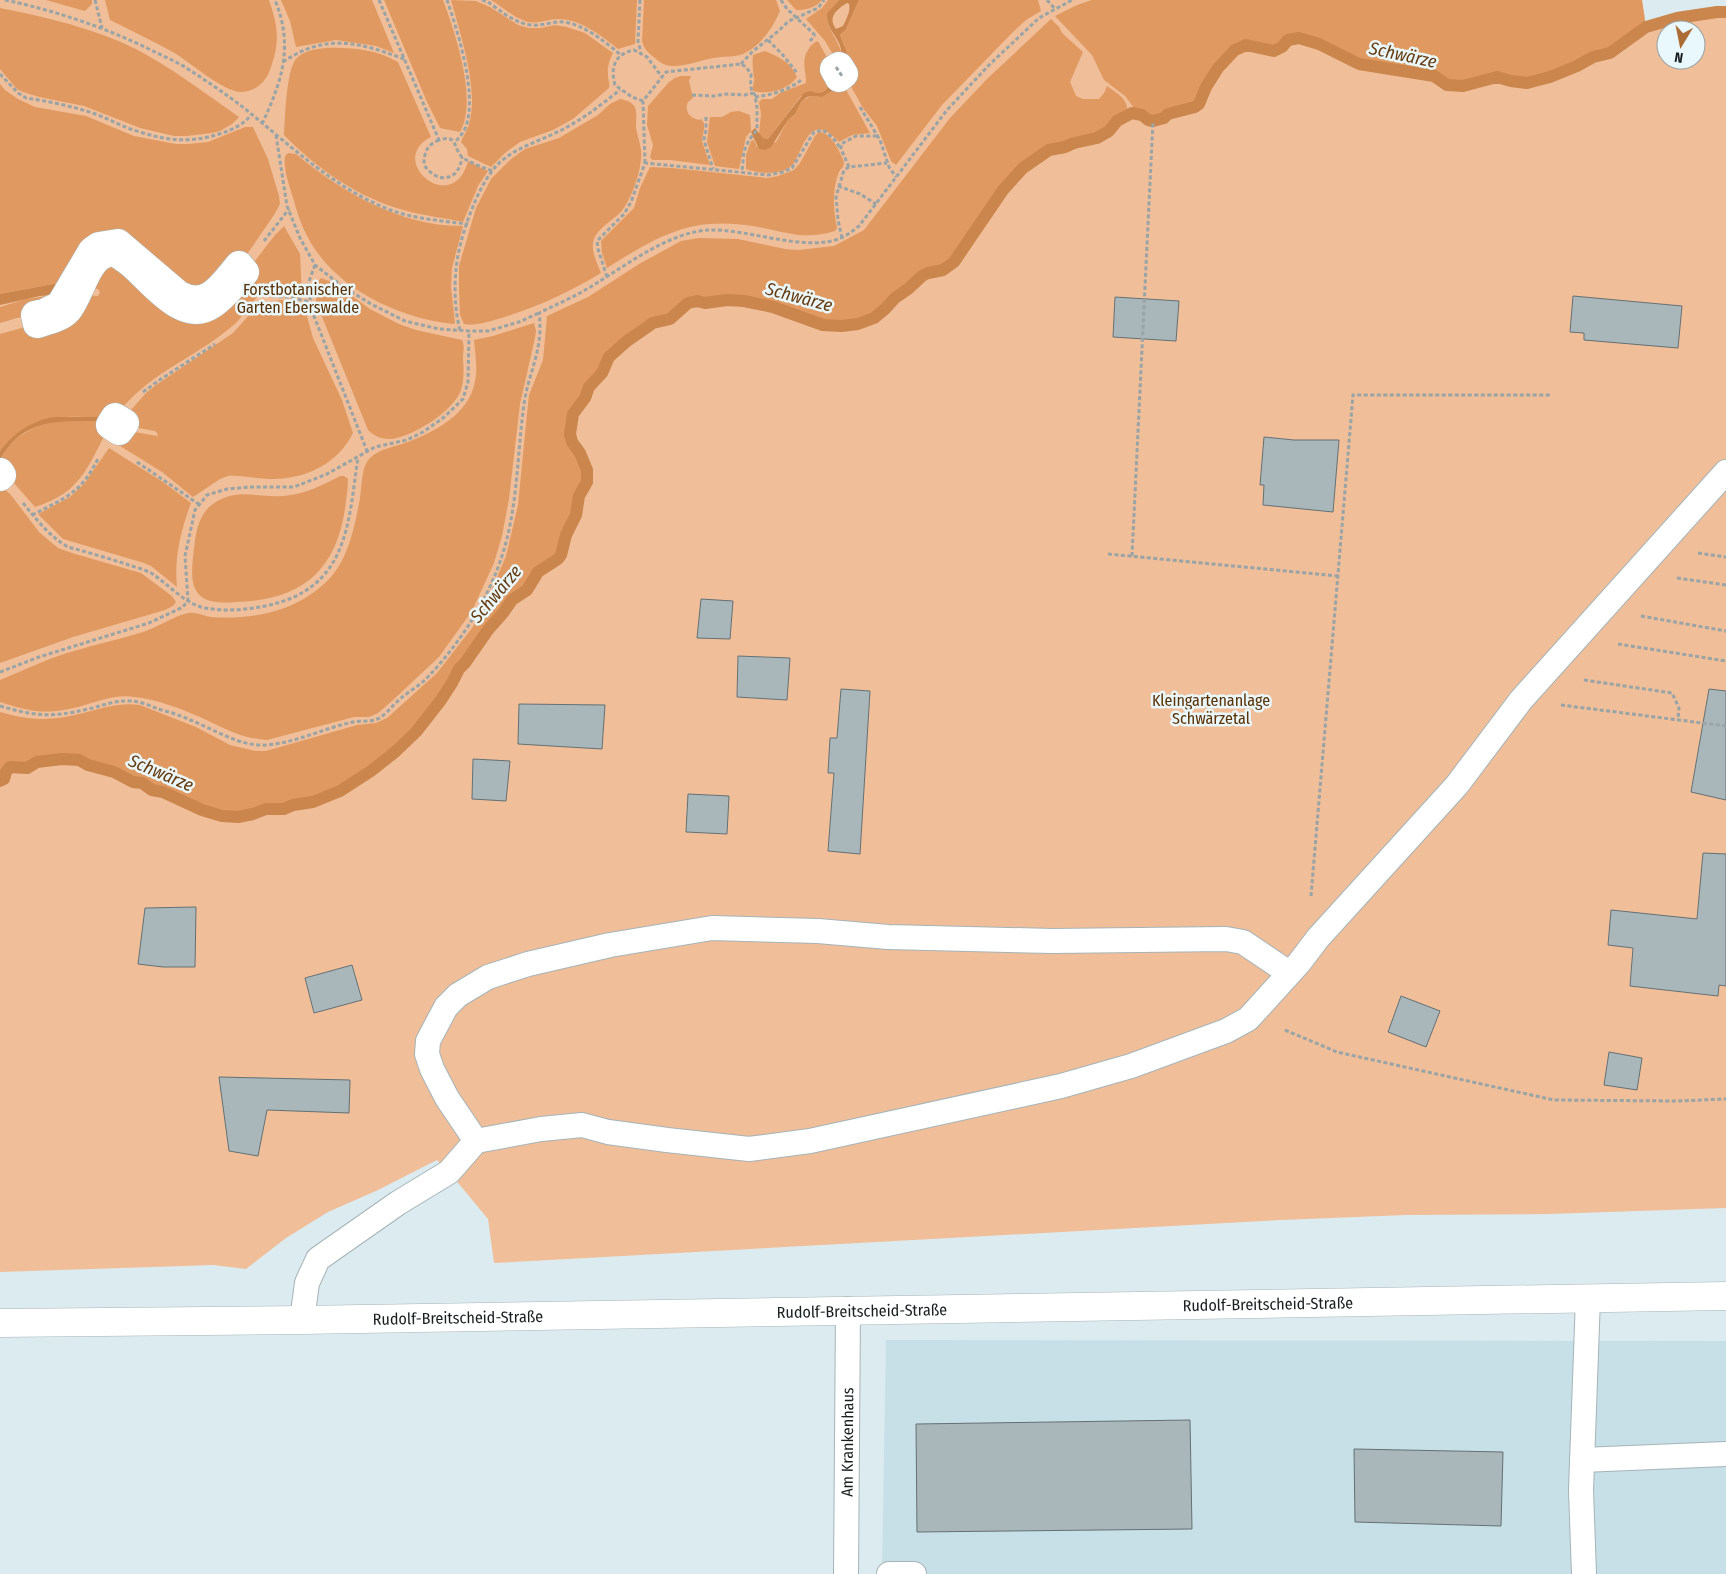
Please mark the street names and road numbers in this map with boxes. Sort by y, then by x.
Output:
street label: Rudolf-Breitscheid-Straße [1182,1293,1353,1315]
street label: Rudolf-Breitscheid-Straße [777,1300,947,1321]
street label: Rudolf-Breitscheid-Straße [373,1306,543,1328]
street label: Am Krankenhaus [837,1387,857,1497]

